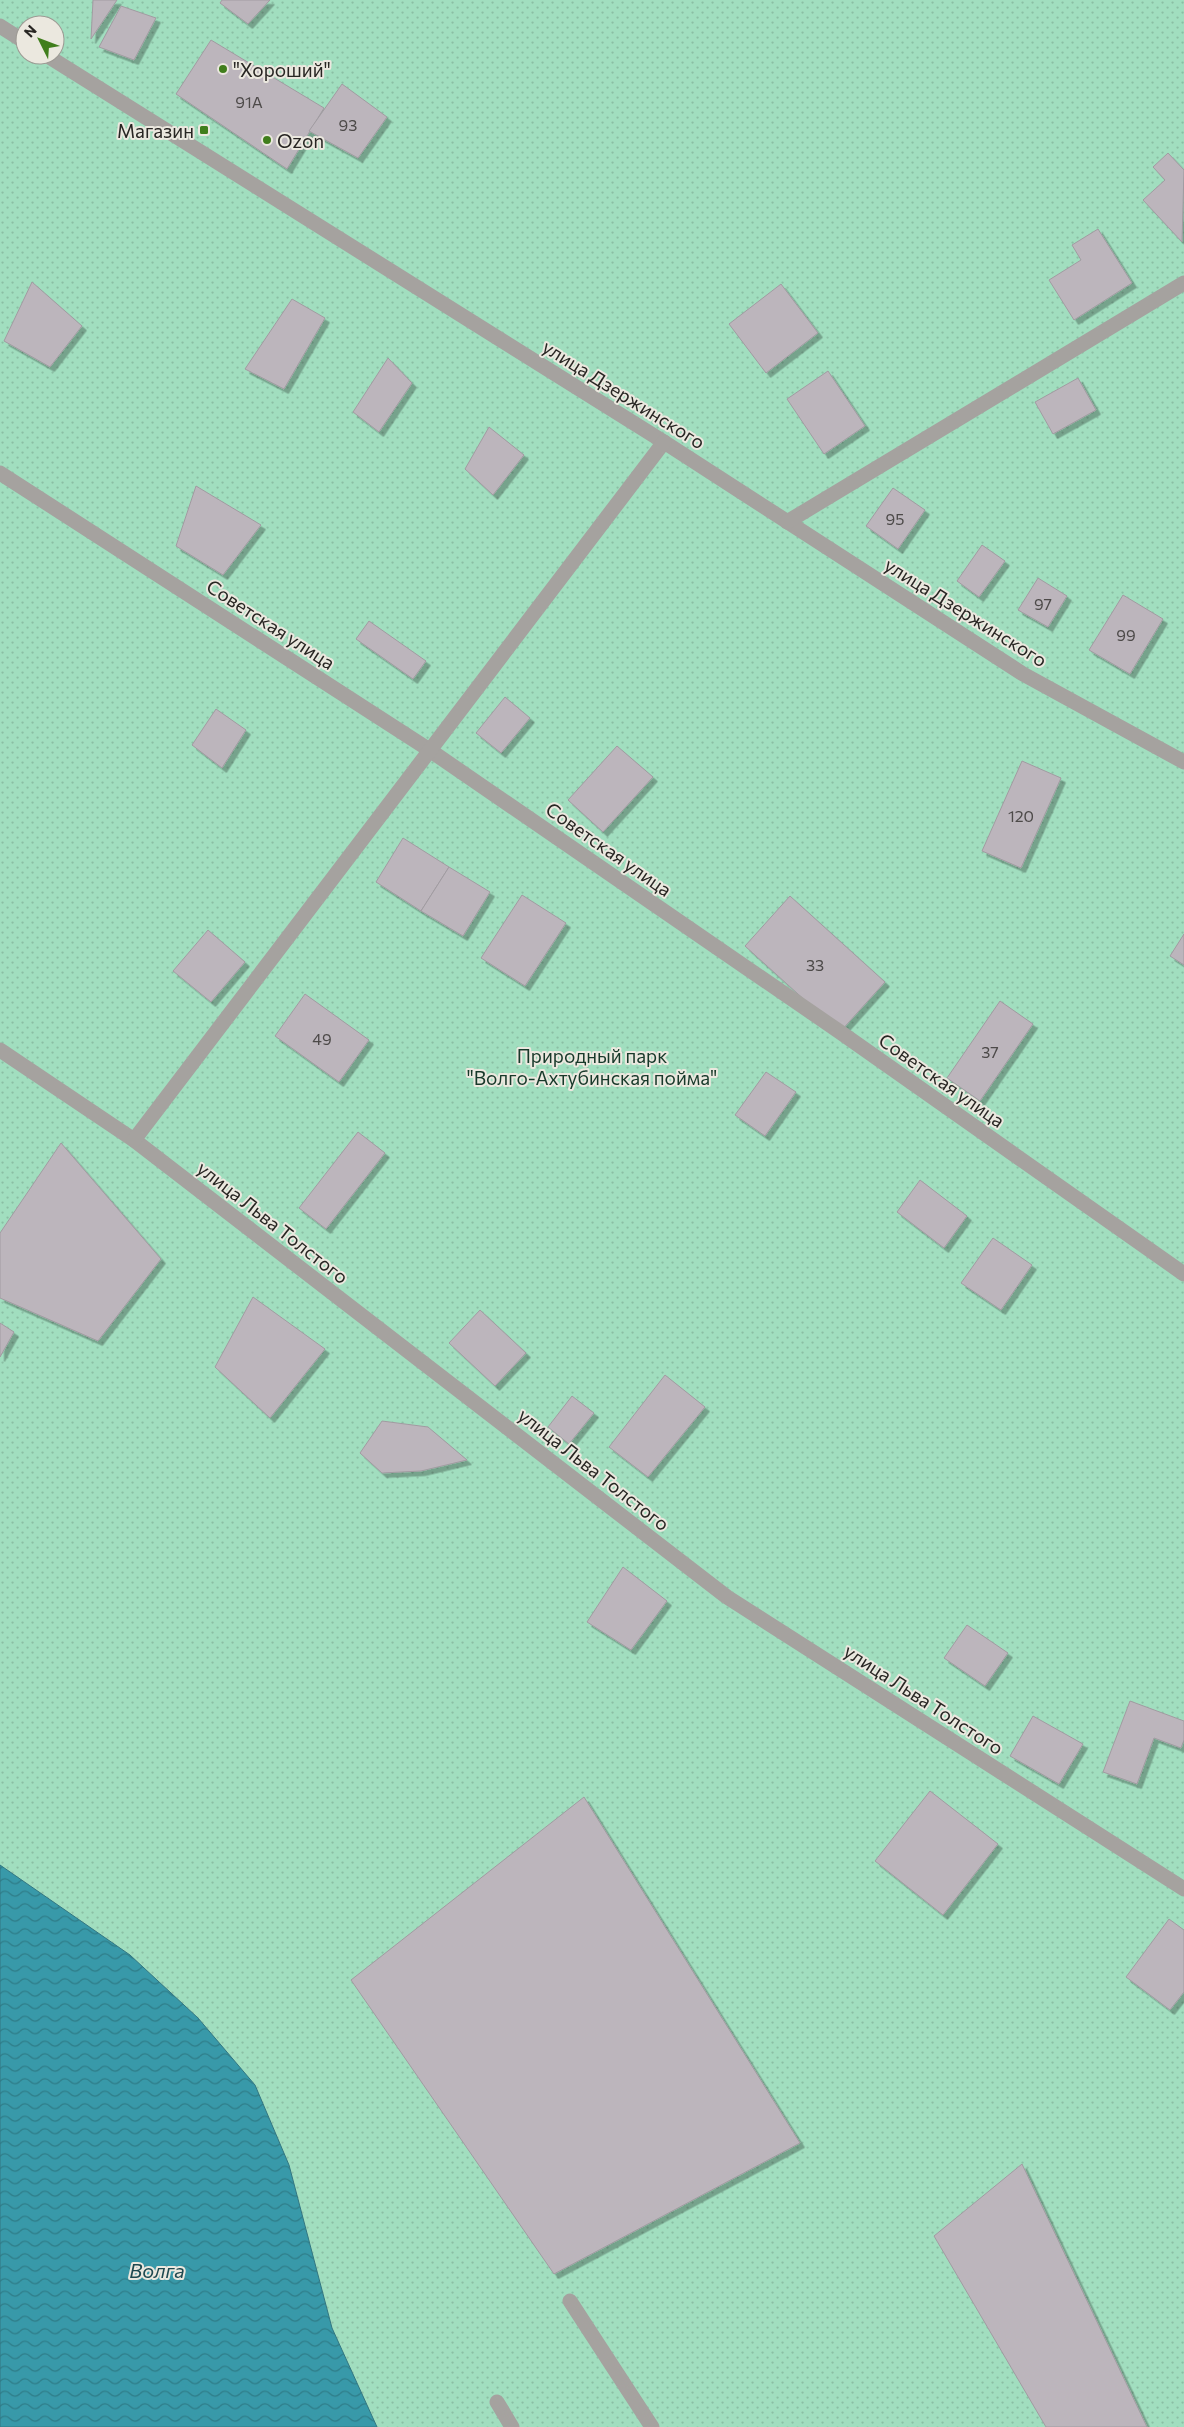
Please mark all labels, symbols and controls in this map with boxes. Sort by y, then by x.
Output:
north arrow [15,15,65,65]
text: N [20,21,40,41]
place label: "Хороший" [233,58,331,81]
marker: "Хороший" [217,63,229,75]
house number: 91А [235,92,263,111]
house number: 93 [339,115,357,134]
place label: Магазин [117,119,194,142]
marker: Магазин [198,124,210,136]
place label: Ozon [277,129,324,152]
marker: Ozon [261,134,273,146]
street label: улица Дзержинского [539,335,709,453]
house number: 95 [886,509,904,528]
street label: улица Дзержинского [881,553,1051,671]
street label: Советская улица [203,574,339,674]
house number: 97 [1034,594,1052,613]
house number: 99 [1116,625,1136,644]
street label: Советская улица [542,797,676,901]
house number: 120 [1008,806,1034,825]
house number: 33 [806,955,824,974]
street label: Советская улица [875,1028,1009,1132]
house number: 49 [312,1029,332,1048]
house number: 37 [981,1042,999,1061]
park label: Природный парк "Волго-Ахтубинская пойма" [467,1044,717,1089]
street label: улица Льва Толстого [193,1156,353,1288]
street label: улица Льва Толстого [514,1403,674,1535]
street label: улица Льва Толстого [840,1639,1008,1759]
water label: Волга [129,2258,185,2282]

